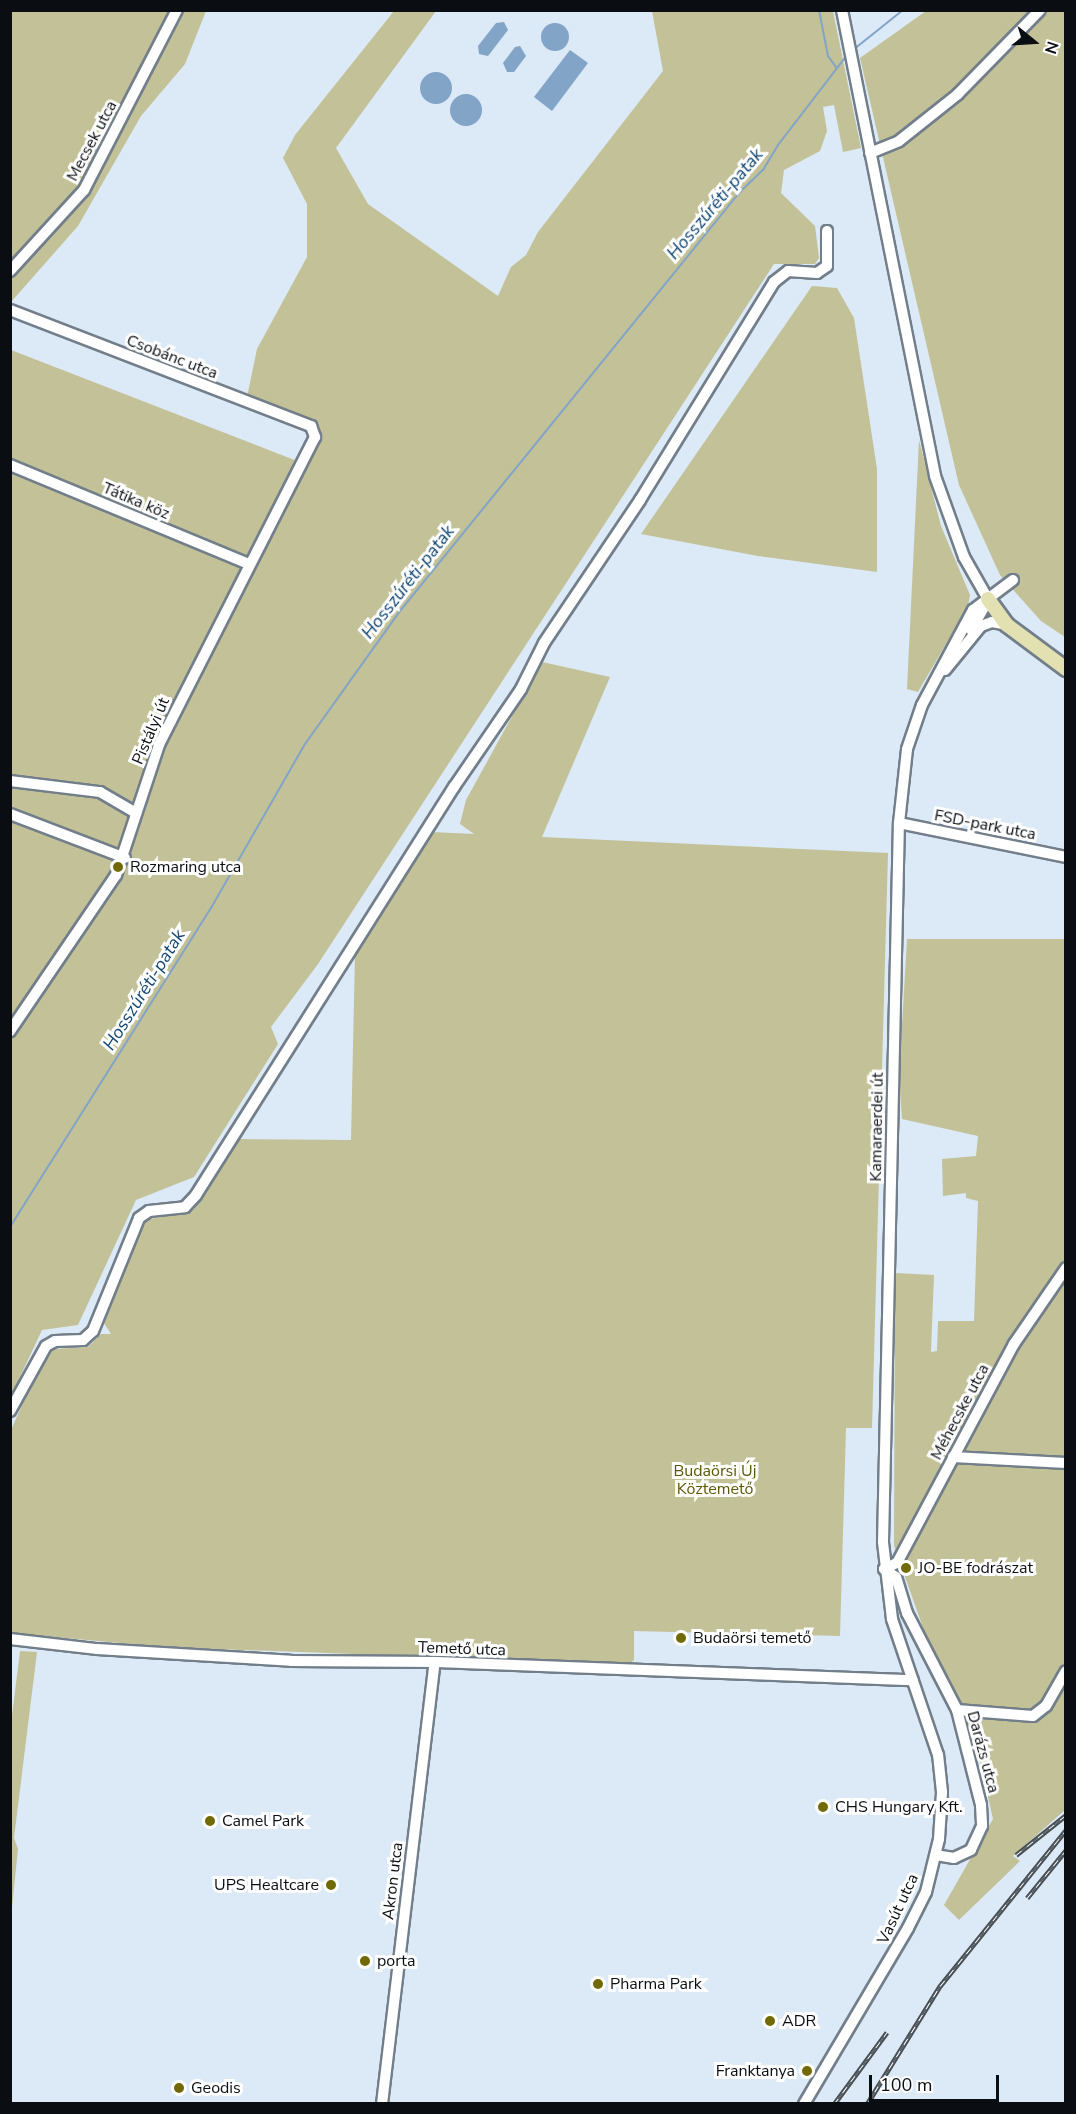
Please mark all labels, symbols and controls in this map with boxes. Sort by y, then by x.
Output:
north arrow [1004,12,1064,72]
text: N [1039,38,1063,57]
street label: Mecsek utca [63,98,121,184]
water label: Hosszúréti-patak [662,144,768,264]
street label: Csobánc utca [124,331,220,383]
street label: Tátika köz [100,478,172,524]
water label: Hosszúréti-patak [357,521,459,643]
street label: Pistályi út [128,695,174,767]
street label: FSD-park utca [933,806,1037,844]
place label: Rozmaring utca [130,857,241,877]
marker: Rozmaring utca [111,860,125,874]
water label: Hosszúréti-patak [98,926,190,1054]
street label: Kamaraerdei út [866,1072,888,1182]
street label: Méhecske utca [927,1361,993,1463]
park label: Budaörsi Új Köztemető [673,1461,757,1499]
place label: JO-BE fodrászat [918,1558,1033,1578]
marker: JO-BE fodrászat [899,1561,913,1575]
place label: Budaörsi temető [693,1628,811,1648]
marker: Budaörsi temető [674,1631,688,1645]
street label: Temető utca [418,1638,506,1660]
street label: Darázs utca [963,1709,1003,1795]
place label: CHS Hungary Kft. [835,1797,963,1817]
marker: CHS Hungary Kft. [816,1800,830,1814]
place label: Camel Park [222,1811,304,1831]
marker: Camel Park [203,1814,217,1828]
street label: Akron utca [379,1841,407,1921]
street label: Vasút utca [873,1871,923,1947]
place label: UPS Healtcare [214,1875,319,1895]
marker: UPS Healtcare [324,1878,338,1892]
place label: porta [377,1951,415,1971]
marker: porta [358,1954,372,1968]
place label: Pharma Park [610,1974,702,1994]
marker: Pharma Park [591,1977,605,1991]
place label: ADR [782,2011,816,2031]
marker: ADR [763,2014,777,2028]
place label: Franktanya [716,2061,795,2081]
scale bar [872,2063,1002,2101]
marker: Franktanya [800,2064,814,2078]
text: 100 m [880,2073,932,2097]
place label: Geodis [191,2078,241,2098]
marker: Geodis [172,2081,186,2095]

